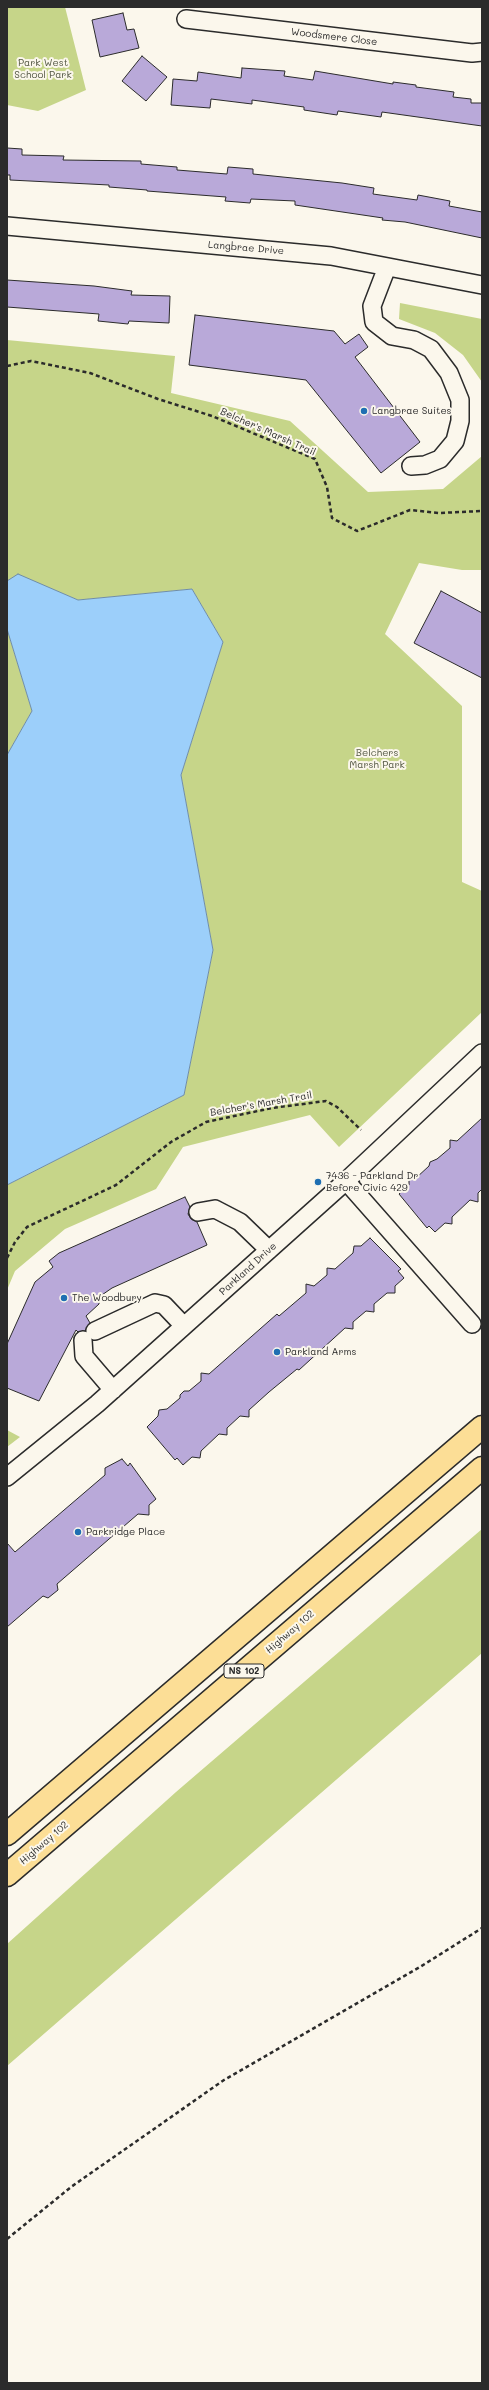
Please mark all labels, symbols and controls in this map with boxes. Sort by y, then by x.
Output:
street label: Woodsmere Close [290,26,378,48]
park label: Park West School Park [14,57,72,80]
street label: Langbrae Drive [207,239,285,257]
place label: Langbrae Suites [372,405,451,417]
street label: Belcher's Marsh Trail [218,406,318,458]
marker: Langbrae Suites [359,406,369,416]
park label: Belchers Marsh Park [349,747,405,770]
street label: Belcher's Marsh Trail [209,1089,313,1119]
place label: 7436 - Parkland Dr Before Civic 429 [326,1170,418,1194]
marker: 7436 - Parkland Dr Before Civic 429 [313,1177,323,1187]
street label: Parkland Drive [217,1240,279,1298]
place label: The Woodbury [72,1292,142,1304]
marker: The Woodbury [59,1293,69,1303]
place label: Parkland Arms [285,1346,356,1358]
marker: Parkland Arms [272,1347,282,1357]
place label: Parkridge Place [86,1526,165,1538]
marker: Parkridge Place [73,1527,83,1537]
street label: Highway 102 [263,1608,317,1656]
road number: NS 102 [224,1664,264,1678]
street label: Highway 102 [17,1819,71,1867]

